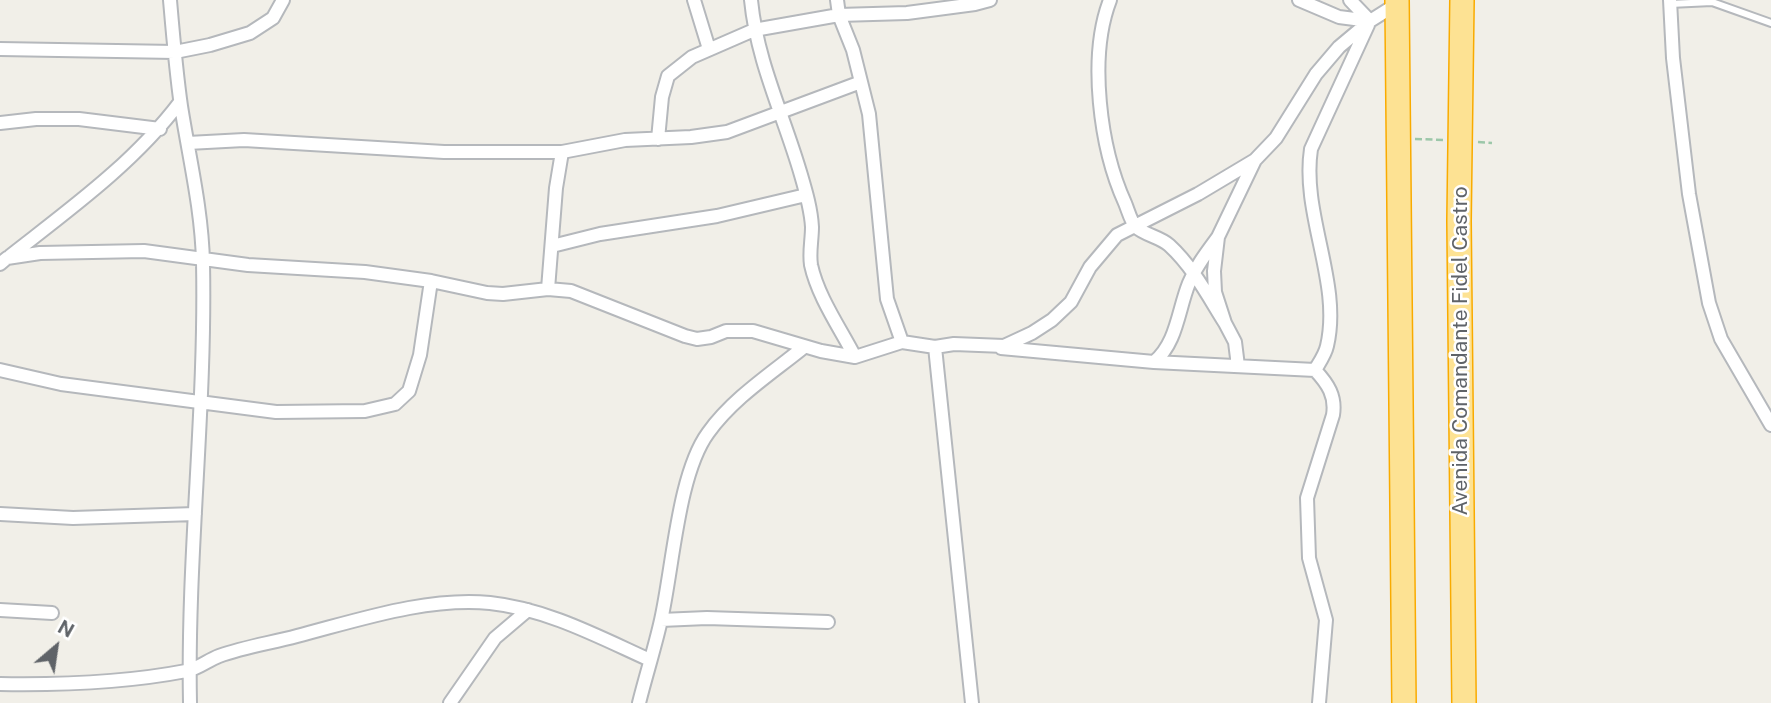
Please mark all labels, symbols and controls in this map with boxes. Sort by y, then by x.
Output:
street label: Avenida Comandante Fidel Castro [1448,186,1474,516]
north arrow [21,612,91,682]
text: N [54,615,78,642]

